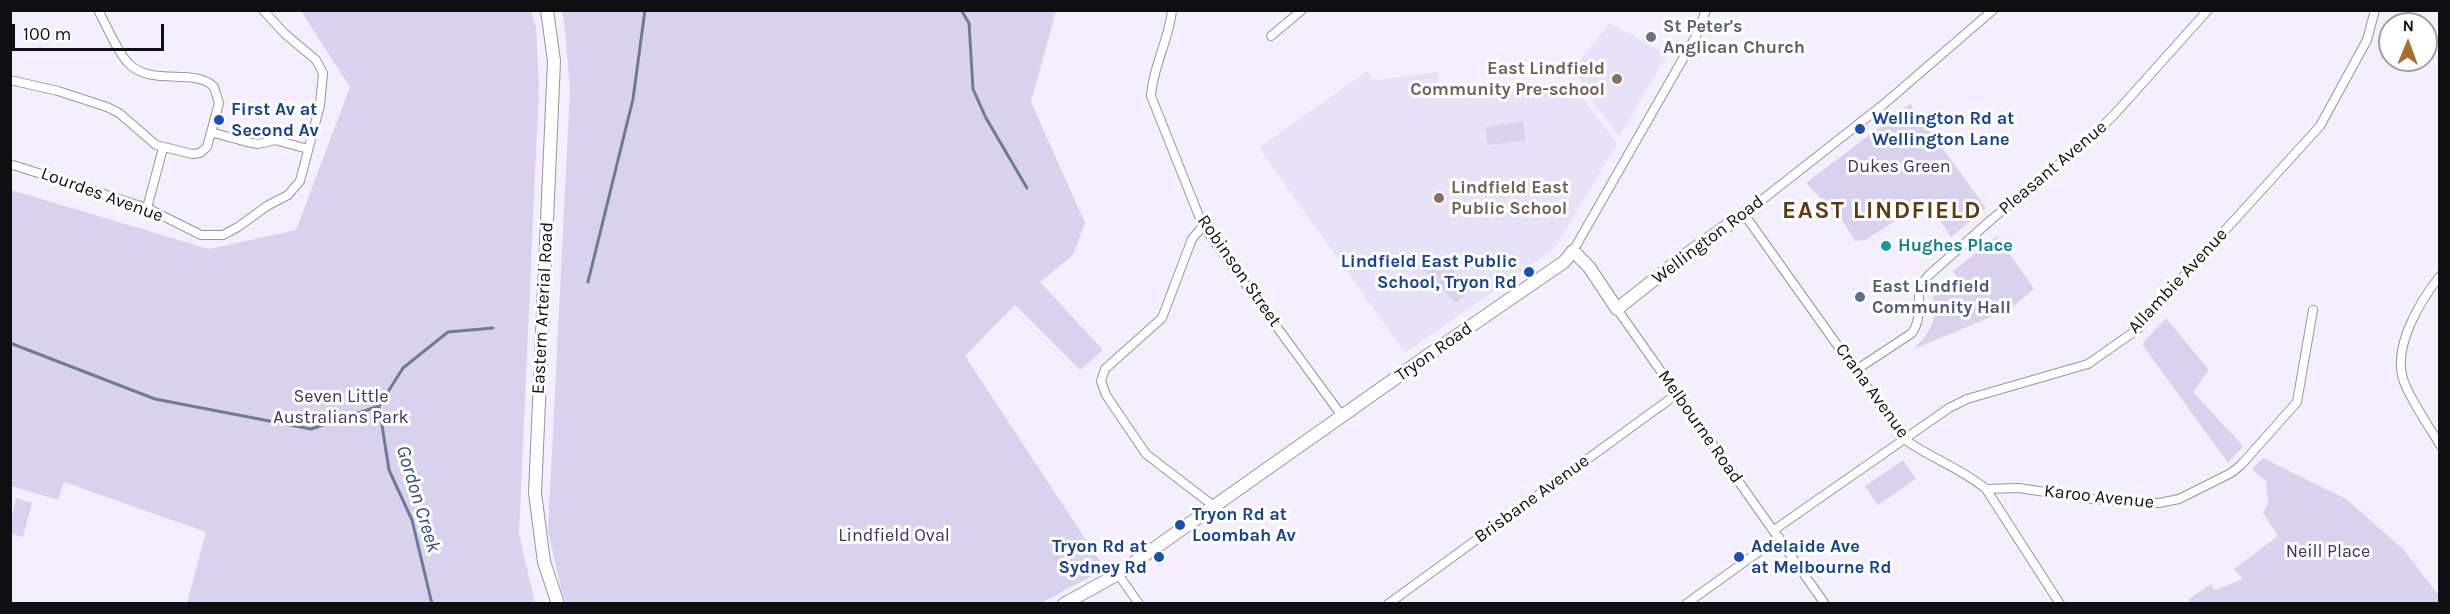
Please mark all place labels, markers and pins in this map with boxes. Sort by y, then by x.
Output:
place label: St Peter's Anglican Church [1663,16,1805,58]
marker: St Peter's Anglican Church [1644,30,1658,44]
place label: East Lindfield Community Pre-school [1410,58,1605,100]
marker: East Lindfield Community Pre-school [1610,72,1624,86]
place label: First Av at Second Av [231,99,319,142]
place label: Wellington Rd at Wellington Lane [1872,108,2014,150]
marker: First Av at Second Av [212,113,226,127]
marker: Wellington Rd at Wellington Lane [1853,122,1867,136]
place label: Lindfield East Public School [1451,177,1569,219]
marker: Lindfield East Public School [1432,191,1446,205]
place label: Hughes Place [1898,235,2013,257]
marker: Hughes Place [1879,239,1893,253]
place label: Lindfield East Public School, Tryon Rd [1341,251,1517,294]
marker: Lindfield East Public School, Tryon Rd [1522,265,1536,279]
place label: East Lindfield Community Hall [1872,276,2011,318]
marker: East Lindfield Community Hall [1853,290,1867,304]
place label: Tryon Rd at Loombah Av [1192,504,1296,546]
marker: Tryon Rd at Loombah Av [1173,518,1187,532]
place label: Tryon Rd at Sydney Rd [1052,536,1147,578]
place label: Adelaide Ave at Melbourne Rd [1751,536,1891,578]
marker: Tryon Rd at Sydney Rd [1152,550,1166,564]
marker: Adelaide Ave at Melbourne Rd [1732,550,1746,564]

